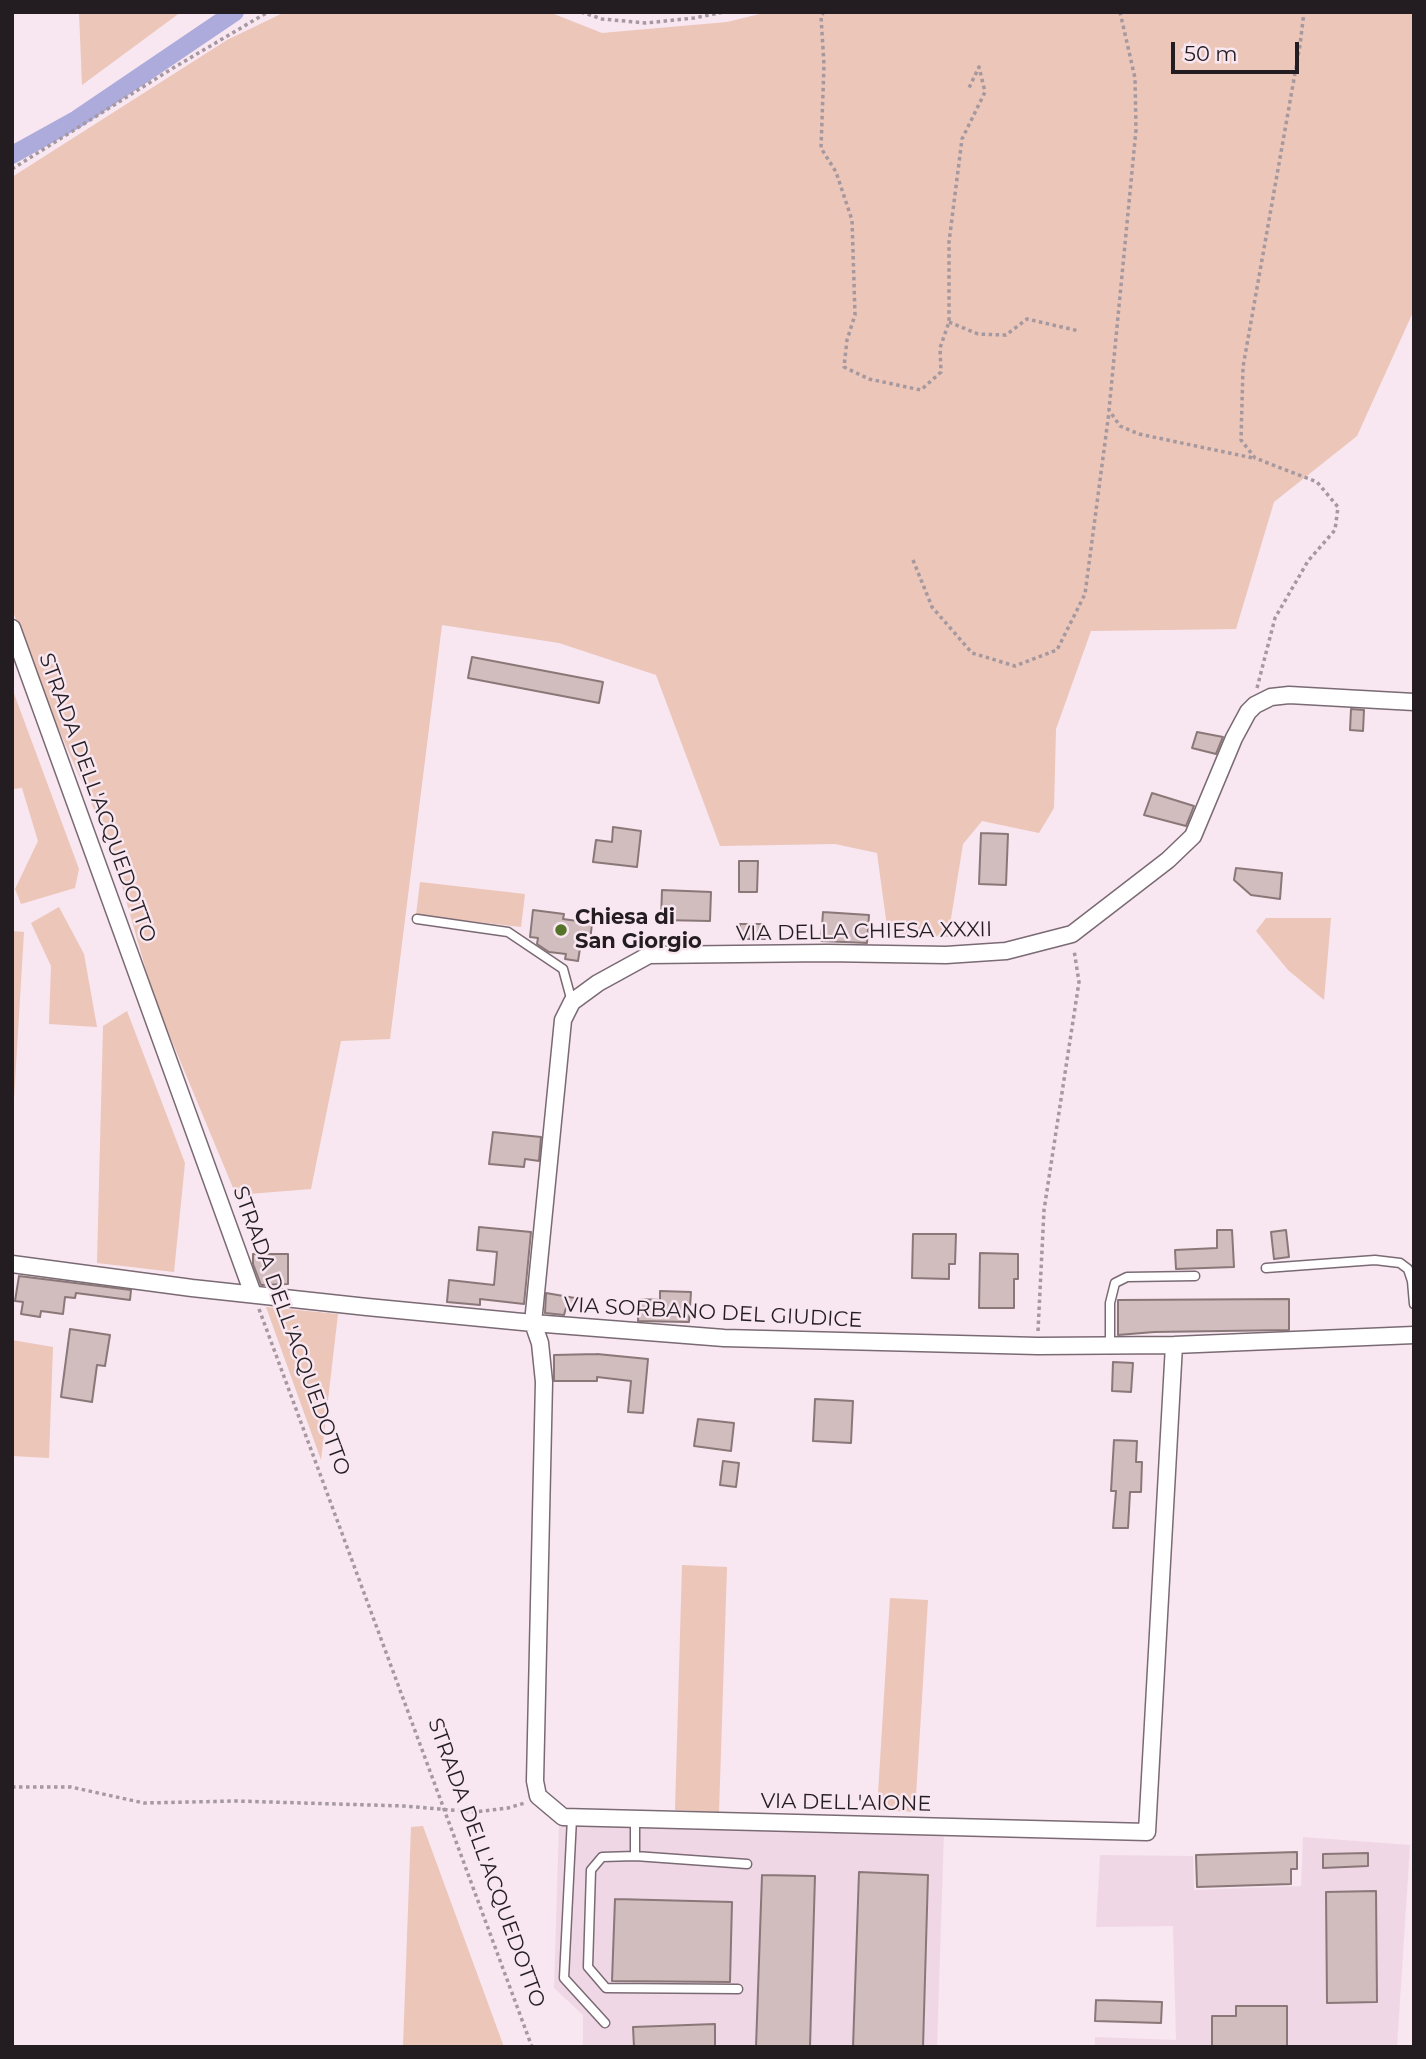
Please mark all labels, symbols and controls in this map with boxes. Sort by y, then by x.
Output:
scale bar [1174,28,1302,72]
text: 50 m [1184,41,1238,66]
street label: STRADA DELL'ACQUEDOTTO [33,650,161,946]
place label: Chiesa di San Giorgio [575,905,702,955]
street label: VIA DELLA CHIESA XXXII [736,917,992,947]
marker: Chiesa di San Giorgio [553,922,569,938]
street label: STRADA DELL'ACQUEDOTTO [227,1183,355,1479]
street label: VIA SORBANO DEL GIUDICE [563,1293,863,1333]
street label: STRADA DELL'ACQUEDOTTO [422,1715,550,2011]
street label: VIA DELL'AIONE [760,1789,932,1817]

